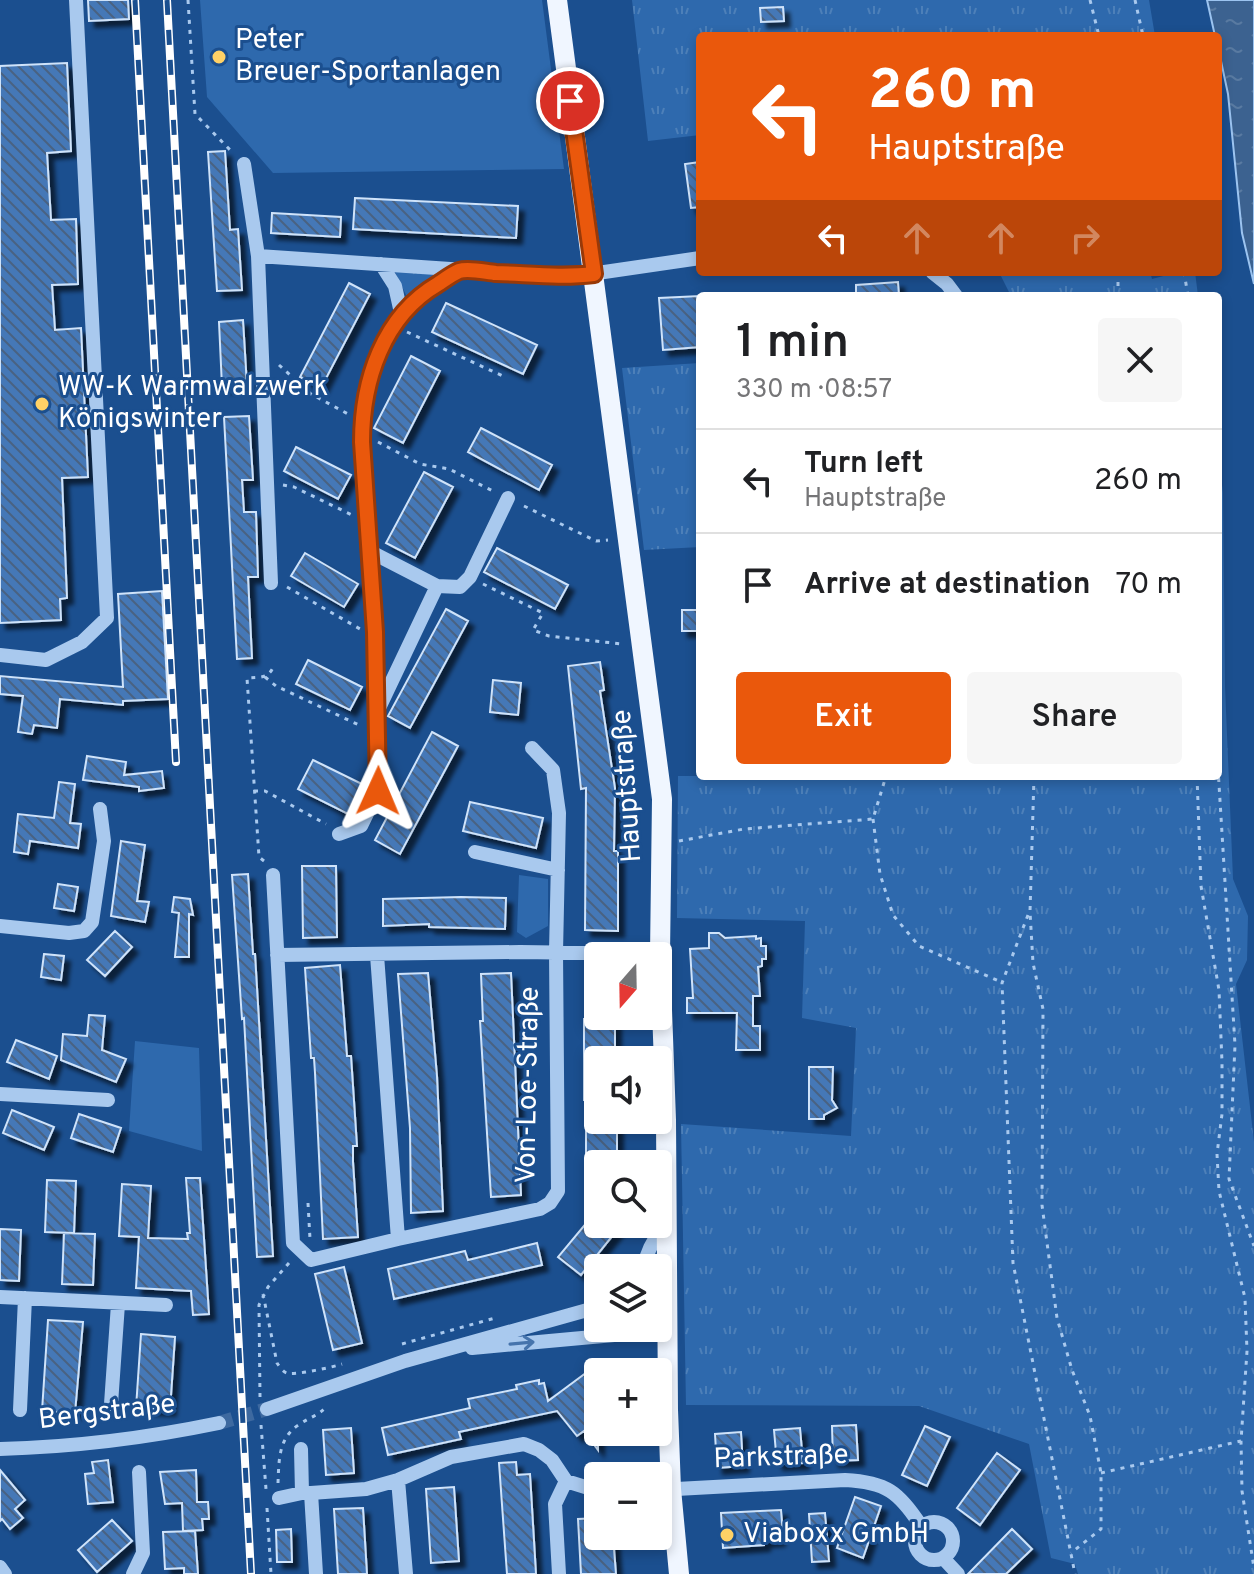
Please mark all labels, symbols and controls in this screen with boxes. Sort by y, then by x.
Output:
place label: Peter Breuer-Sportanlagen [235,23,501,91]
marker: Peter Breuer-Sportanlagen [210,48,228,66]
text: 260 m [868,58,1037,128]
icon: left [736,64,840,168]
pin [536,67,604,135]
icon: arrive [548,79,592,123]
text: Hauptstraße [868,127,1065,173]
icon: left [811,216,855,260]
icon: ahead [895,216,939,260]
icon: ahead [979,216,1023,260]
icon: right [1063,216,1107,260]
text: 1 min [736,314,849,374]
button: close [1098,318,1182,402]
place label: WW-K Warmwalzwerk Königswinter [58,370,328,438]
text: 330 m · 08:57 [736,374,892,407]
marker: WW-K Warmwalzwerk Königswinter [33,395,51,413]
text: Turn left [804,446,924,483]
icon: left [736,459,780,503]
text: 260 m [1094,463,1182,500]
text: Hauptstraße [804,483,946,516]
icon: arrive [736,563,780,607]
text: Arrive at destination [804,567,1090,604]
text: 70 m [1116,567,1182,604]
button: Exit [736,672,951,764]
button: Share [967,672,1182,764]
street label: Hauptstraße [605,708,651,864]
position arrow [336,749,420,833]
north arrow [584,942,672,1030]
map controls [584,942,672,1550]
street label: Von-Loe-Straße [509,986,549,1184]
button: sound [584,1046,672,1134]
button: search [584,1150,672,1238]
button: layers [584,1254,672,1342]
one-way arrow [508,1336,535,1351]
button: + [584,1358,672,1446]
street label: Bergstraße [36,1387,178,1439]
street label: Parkstraße [713,1438,849,1478]
button: − [584,1462,672,1550]
place label: Viaboxx GmbH [743,1517,929,1553]
marker: Viaboxx GmbH [718,1526,736,1544]

